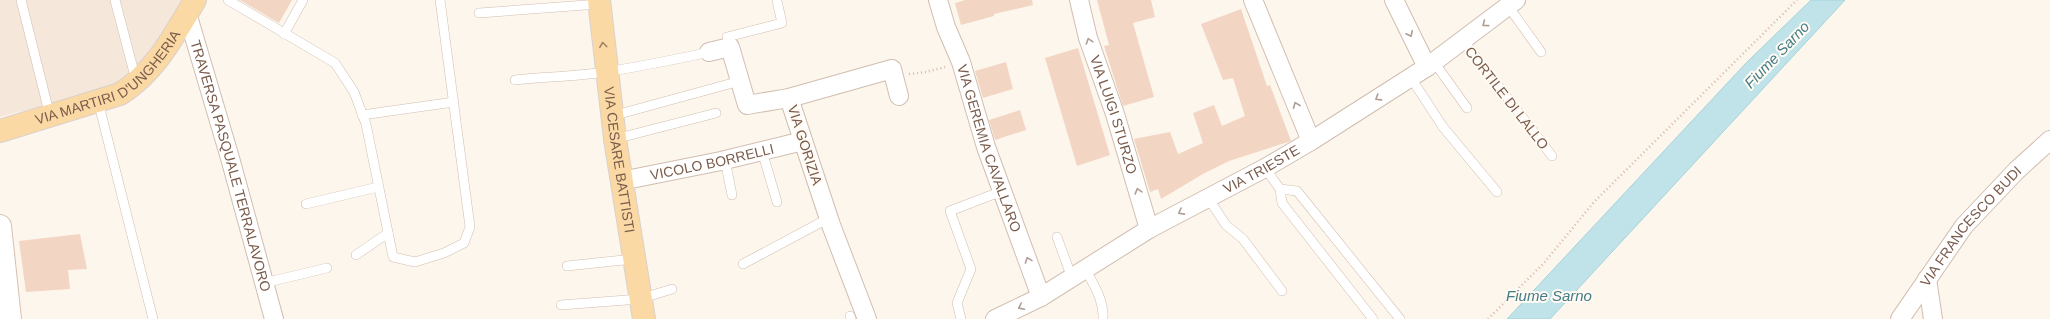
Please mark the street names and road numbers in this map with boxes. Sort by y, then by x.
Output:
street label: VIA MARTIRI D'UNGHERIA [33,27,184,128]
street label: TRAVERSA PASQUALE TERRALAVORO [187,38,274,293]
street label: CORTILE DI LALLO [1462,44,1552,153]
street label: VIA LUIGI STURZO [1087,53,1140,176]
street label: VIA GEREMIA CAVALLARO [954,63,1024,234]
street label: VIA CESARE BATTISTI [601,86,638,234]
street label: VIA GORIZIA [785,103,826,188]
street label: VICOLO BORRELLI [649,140,775,183]
street label: VIA TRIESTE [1221,142,1302,196]
street label: VIA FRANCESCO BUDI [1917,162,2024,289]

